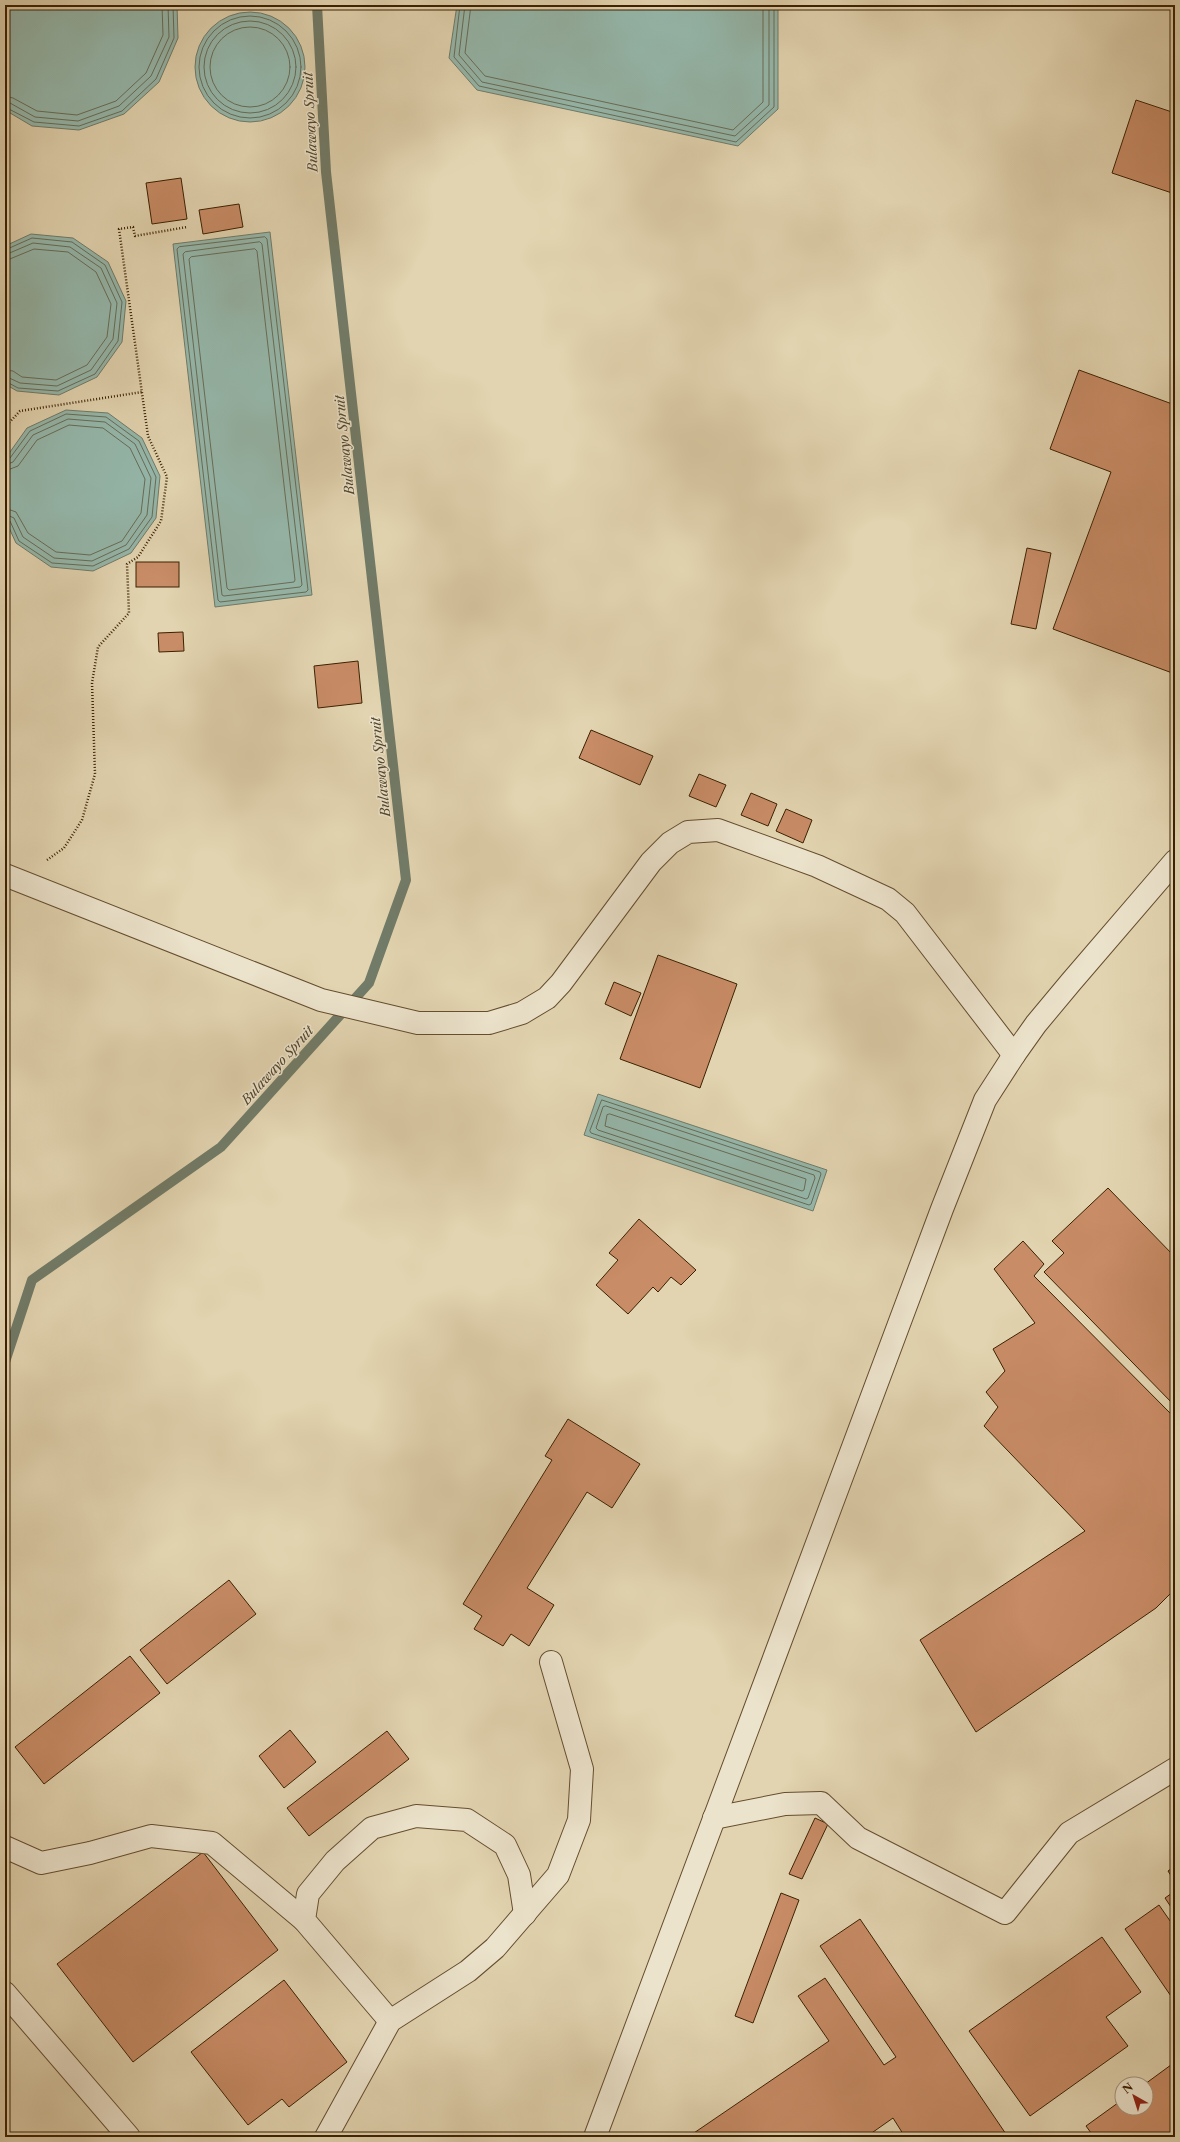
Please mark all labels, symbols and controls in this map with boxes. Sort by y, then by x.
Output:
water label: Bulawayo Spruit [299,70,321,173]
water label: Bulawayo Spruit [331,393,357,497]
water label: Bulawayo Spruit [367,715,393,819]
water label: Bulawayo Spruit [237,1021,317,1108]
north arrow [1114,2076,1154,2116]
text: N [1120,2080,1136,2097]

